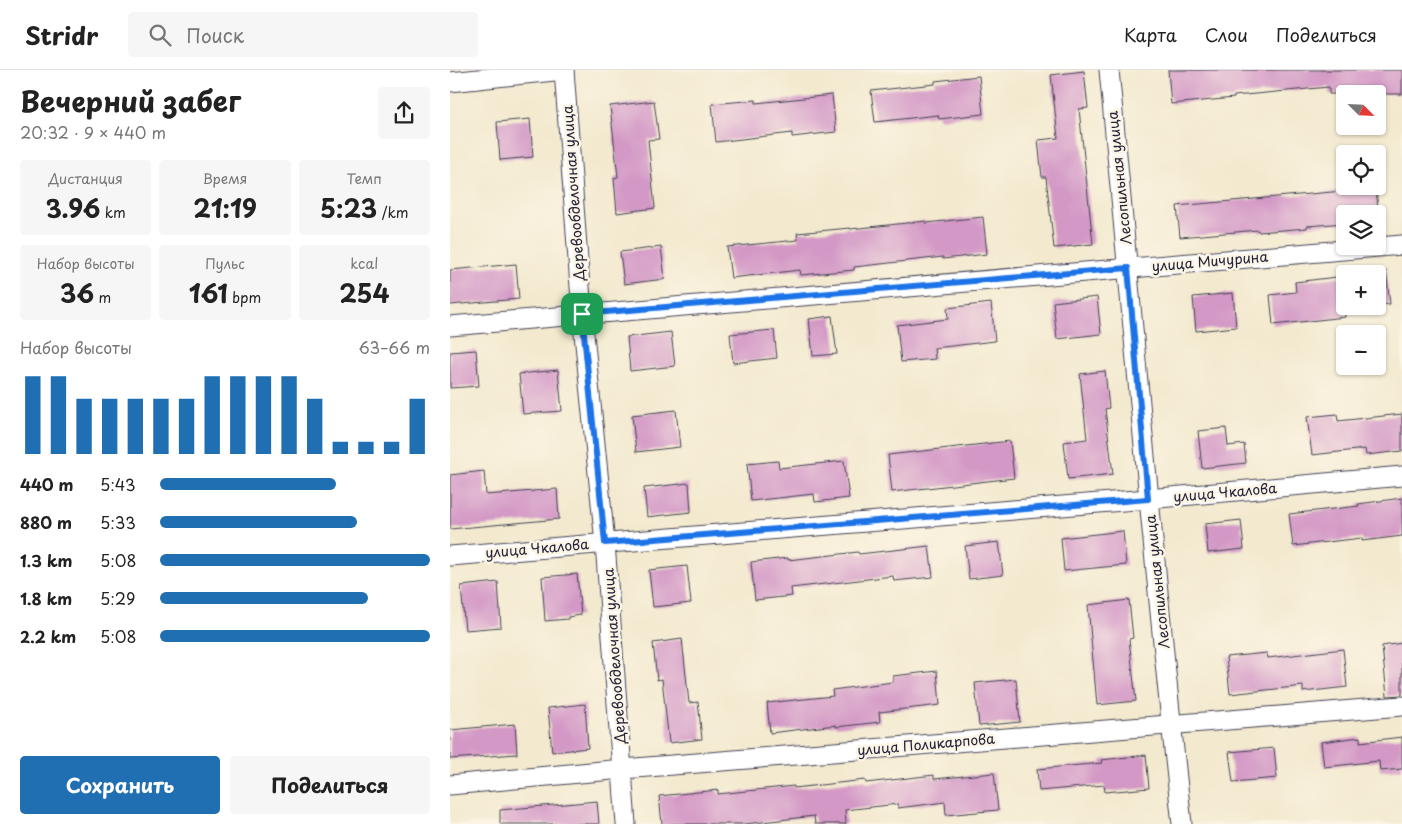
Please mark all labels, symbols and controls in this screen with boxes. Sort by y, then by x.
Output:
search box [128,12,478,57]
text: Stridr [25,17,98,53]
icon: search [146,21,174,49]
text: Поиск [186,21,244,49]
text: Карта [1124,21,1177,48]
text: Слои [1205,21,1248,48]
text: Поделиться [1276,21,1377,48]
text: Вечерний забег [20,79,241,122]
north arrow [1336,85,1386,135]
map controls [1336,85,1386,375]
button: share [378,87,430,139]
street label: Деревообделочная улица [556,105,590,282]
street label: Лесопильная улица [1102,110,1136,246]
text: 20:32 · 9 × 440 m [20,120,166,144]
button: locate [1336,145,1386,195]
text: Дистанция [49,168,123,189]
text: Время [203,168,247,189]
text: Темп [347,168,382,189]
text: 3.96 [45,189,100,227]
text: 21:19 [193,189,257,227]
text: 5:23 [320,189,377,227]
text: km [100,202,126,223]
text: /km [377,202,409,223]
button: layers [1336,205,1386,255]
street label: улица Мичурина [1151,245,1269,277]
text: Набор высоты [37,253,135,274]
text: Пульс [205,253,245,274]
text: kcal [350,253,378,274]
button: + [1336,265,1386,315]
text: 36 [60,274,94,312]
text: 161 [189,274,228,312]
text: 254 [339,274,389,312]
text: m [94,287,111,308]
text: bpm [228,287,261,308]
pin [561,293,603,335]
icon: arrive [568,300,596,328]
button: − [1336,325,1386,375]
text: Набор высоты [20,335,132,359]
text: 63–66 m [359,335,430,359]
text: 440 m [20,472,74,496]
text: 5:43 [100,472,136,496]
street label: улица Чкалова [1172,477,1278,507]
text: 880 m [20,510,72,534]
text: 5:33 [100,510,136,534]
street label: Лесопильная улица [1140,514,1174,650]
street label: улица Чкалова [484,533,590,563]
text: 1.3 km [20,548,72,572]
text: 5:08 [100,548,137,572]
street label: Деревообделочная улица [597,568,631,745]
text: 1.8 km [20,586,72,610]
text: 5:29 [100,586,135,610]
text: 2.2 km [20,624,76,648]
text: 5:08 [100,624,137,648]
street label: улица Поликарпова [856,727,996,760]
button: Сохранить [20,756,220,814]
button: Поделиться [230,756,430,814]

